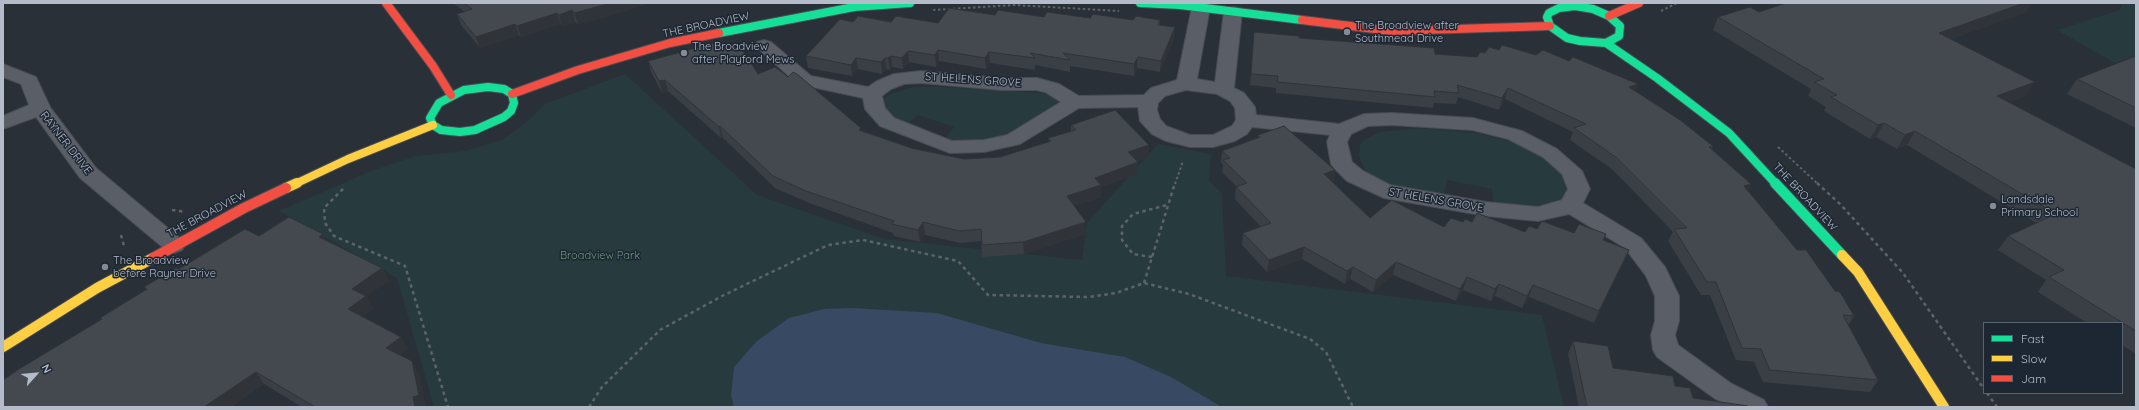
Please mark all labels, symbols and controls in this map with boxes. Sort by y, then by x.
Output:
street label: THE BROADVIEW [661,9,751,41]
place label: The Broadview after Southmead Drive [1355,19,1459,45]
marker: The Broadview after Southmead Drive [1342,27,1352,37]
place label: The Broadview after Playford Mews [692,40,794,66]
marker: The Broadview after Playford Mews [679,48,689,58]
street label: ST HELENS GROVE [925,70,1021,90]
street label: RAYNER DRIVE [37,109,95,177]
street label: THE BROADVIEW [1770,160,1840,234]
street label: ST HELENS GROVE [1388,185,1484,215]
street label: THE BROADVIEW [165,187,249,241]
place label: Landsdale Primary School [2001,193,2078,219]
marker: Landsdale Primary School [1988,201,1998,211]
park label: Broadview Park [560,249,640,263]
place label: The Broadview before Rayner Drive [113,254,216,280]
marker: The Broadview before Rayner Drive [100,262,110,272]
legend [1983,322,2123,394]
text: Fast [2021,331,2045,346]
text: Slow [2021,351,2047,366]
north arrow [16,354,56,394]
text: N [39,362,55,375]
text: Jam [2021,371,2046,386]

